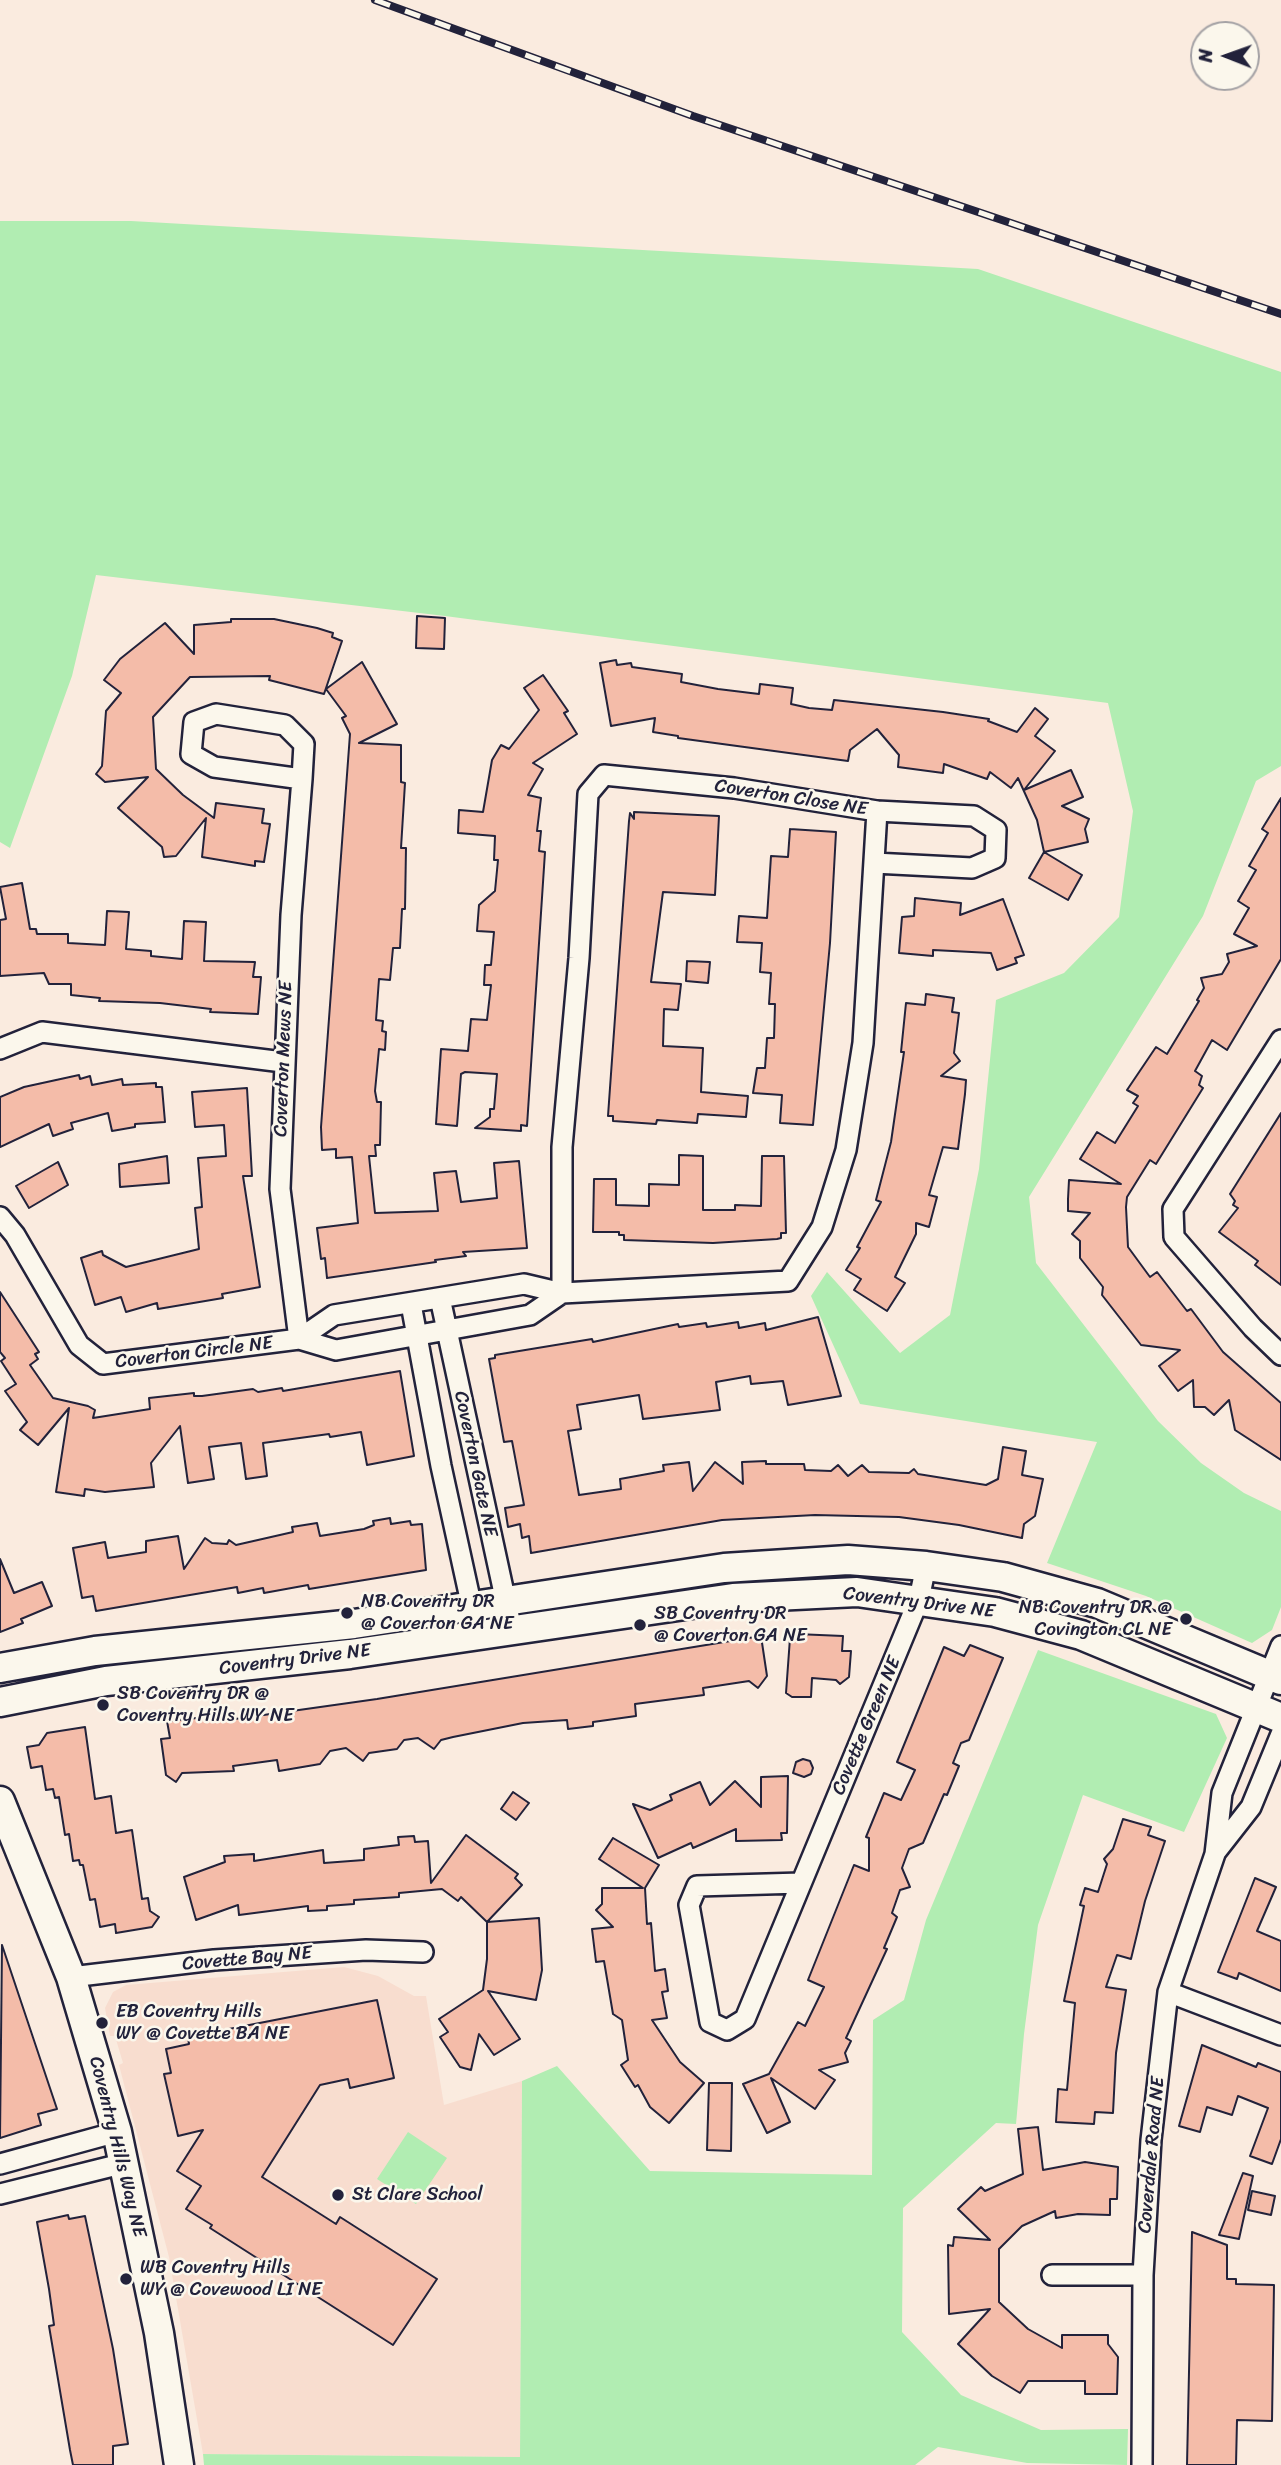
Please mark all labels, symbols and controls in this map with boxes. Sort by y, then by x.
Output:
north arrow [1190,21,1260,91]
text: N [1189,49,1222,63]
street label: Coverton Close NE [713,775,869,821]
street label: Coverton Mews NE [270,981,298,1137]
street label: Coverton Circle NE [114,1332,274,1374]
street label: Coverton Gate NE [448,1389,502,1539]
street label: Coventry Drive NE [842,1582,996,1624]
place label: NB Coventry DR @ Coverton GA NE [361,1591,514,1635]
place label: NB Coventry DR @ Covington CL NE [1019,1597,1172,1641]
place label: SB Coventry DR @ Coverton GA NE [654,1603,807,1647]
marker: NB Coventry DR @ Coverton GA NE [339,1605,355,1621]
marker: NB Coventry DR @ Covington CL NE [1178,1611,1194,1627]
marker: SB Coventry DR @ Coverton GA NE [632,1617,648,1633]
street label: Coventry Drive NE [218,1639,372,1681]
street label: Covette Green NE [828,1653,906,1799]
place label: SB Coventry DR @ Coventry Hills WY NE [117,1683,294,1727]
marker: SB Coventry DR @ Coventry Hills WY NE [95,1697,111,1713]
street label: Covette Bay NE [181,1942,313,1976]
place label: EB Coventry Hills WY @ Covette BA NE [116,2001,289,2045]
marker: EB Coventry Hills WY @ Covette BA NE [94,2015,110,2031]
street label: Coventry Hills Way NE [83,2054,151,2240]
street label: Coverdale Road NE [1134,2076,1170,2234]
place label: St Clare School [352,2184,483,2206]
marker: St Clare School [330,2187,346,2203]
place label: WB Coventry Hills WY @ Covewood LI NE [140,2257,322,2301]
marker: WB Coventry Hills WY @ Covewood LI NE [118,2271,134,2287]

